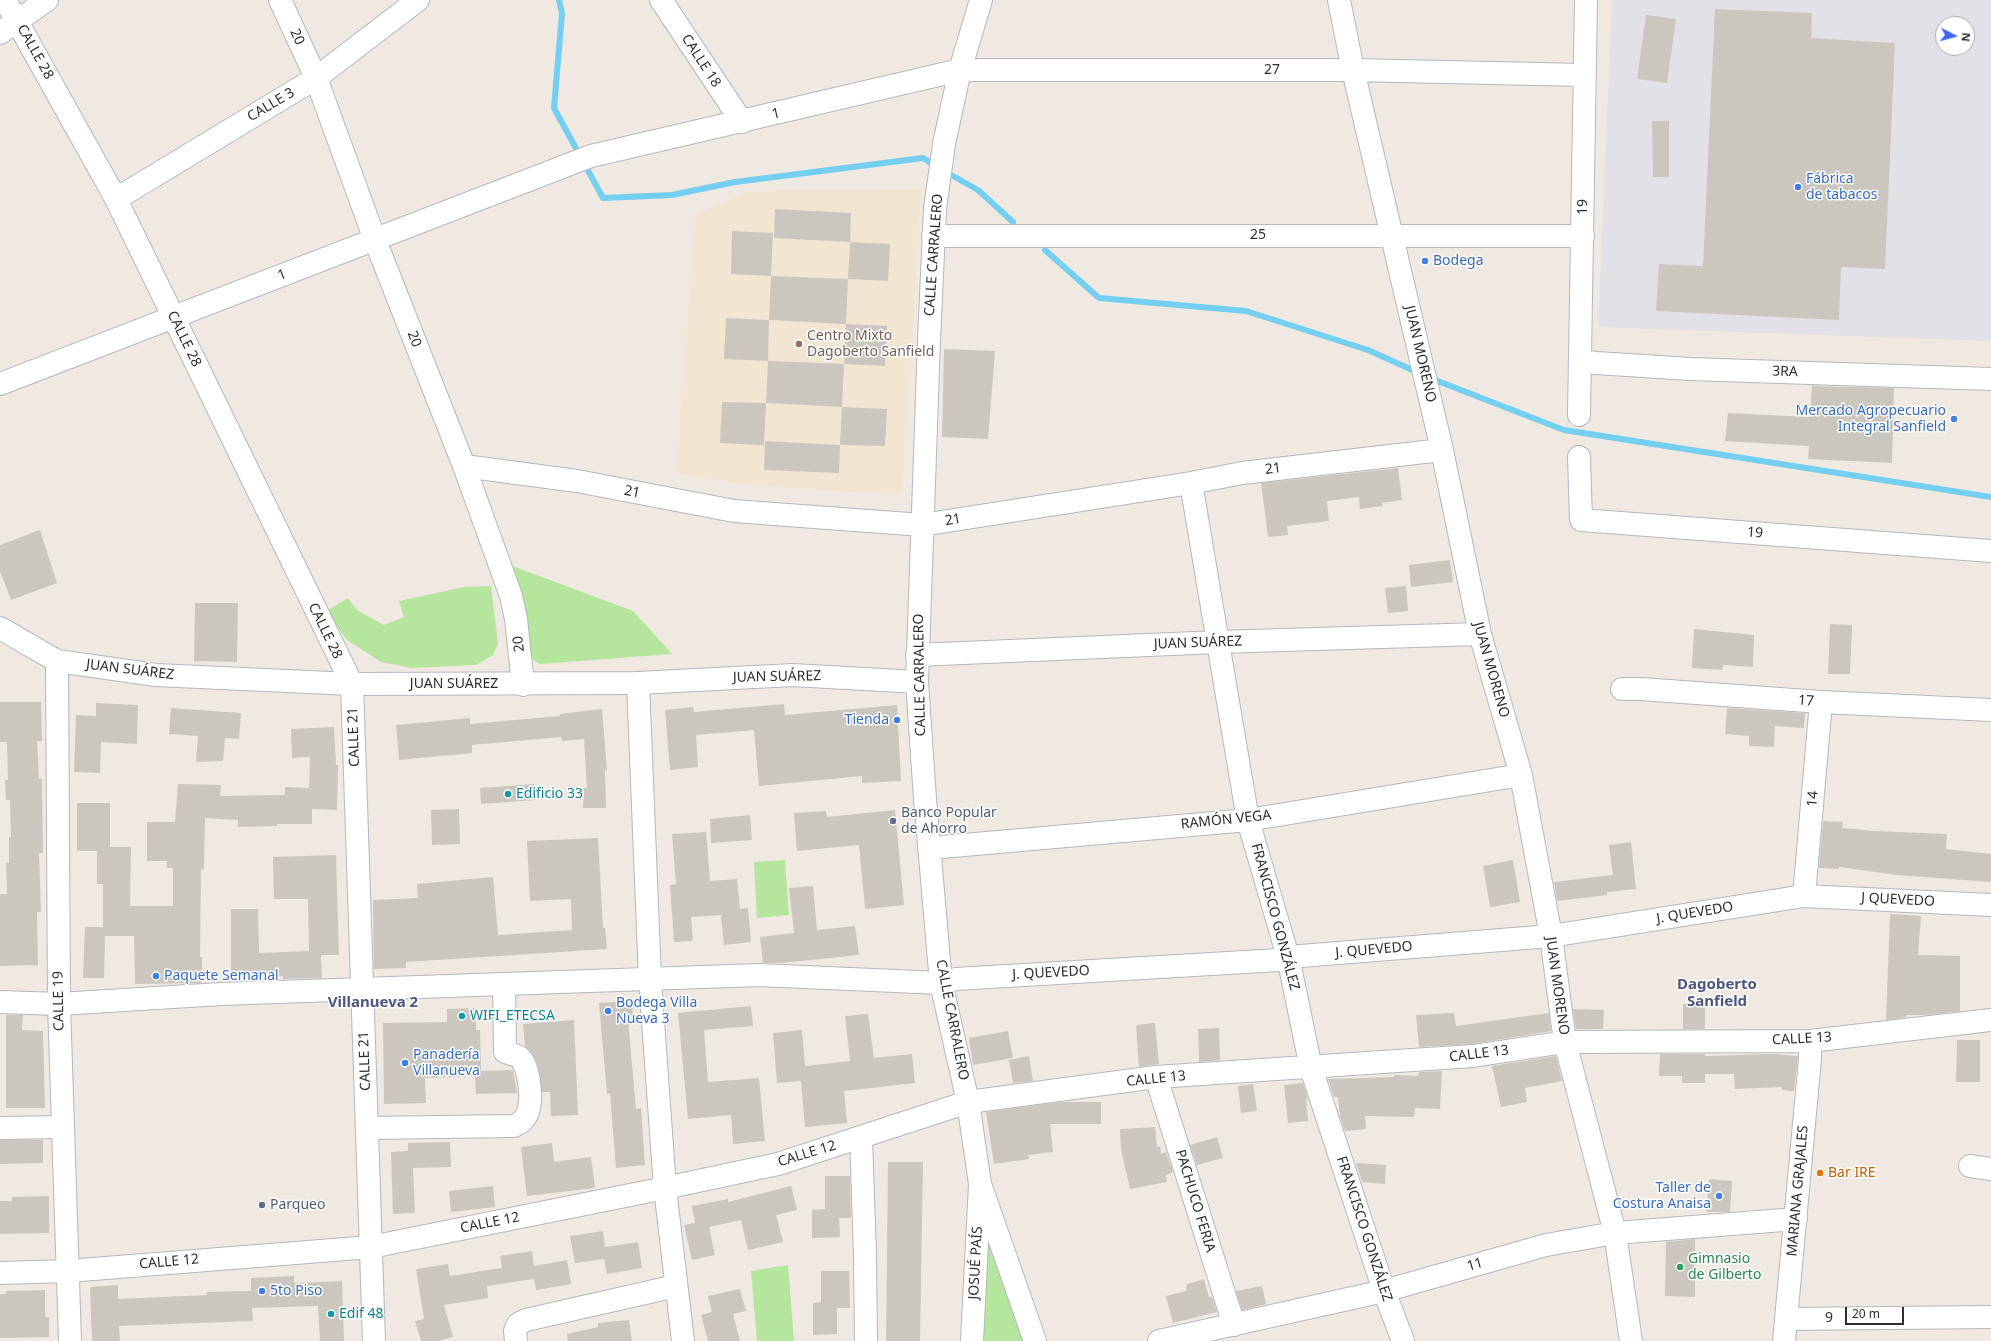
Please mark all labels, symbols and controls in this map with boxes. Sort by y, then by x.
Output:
north arrow [1935,16,1975,56]
street label: CALLE 28 [13,22,57,82]
street label: 20 [286,26,308,48]
street label: CALLE 18 [678,31,724,91]
text: N [1959,32,1974,42]
street label: 27 [1264,62,1280,78]
street label: CALLE 3 [244,84,298,126]
street label: 1 [770,105,782,123]
place label: Fábrica de tabacos [1806,171,1877,204]
marker: Fábrica de tabacos [1793,182,1803,192]
street label: CALLE CARRALERO [921,193,947,317]
street label: 19 [1575,199,1591,215]
street label: 25 [1250,227,1266,243]
place label: Bodega [1433,253,1484,269]
marker: Bodega [1420,256,1430,266]
street label: 1 [275,266,289,284]
street label: JUAN MORENO [1401,304,1439,404]
street label: CALLE 28 [163,308,205,370]
place label: Centro Mixto Dagoberto Sanfield [807,328,934,360]
street label: 20 [403,329,425,349]
marker: Centro Mixto Dagoberto Sanfield [794,339,804,349]
street label: 3RA [1772,363,1798,381]
place label: Mercado Agropecuario Integral Sanfield [1795,403,1946,436]
marker: Mercado Agropecuario Integral Sanfield [1949,414,1959,424]
street label: 21 [1264,460,1282,478]
street label: 21 [623,482,641,502]
street label: 21 [944,510,962,530]
street label: 19 [1746,524,1764,542]
street label: CALLE 28 [304,600,346,662]
street label: CALLE CARRALERO [911,613,929,737]
street label: JUAN MORENO [1469,620,1513,720]
street label: JUAN SUÁREZ [1154,633,1242,653]
street label: 20 [510,635,528,653]
street label: JUAN SUÁREZ [85,656,175,684]
street label: JUAN SUÁREZ [733,668,821,686]
street label: JUAN SUÁREZ [410,676,498,692]
street label: 17 [1797,692,1815,710]
street label: CALLE 21 [345,707,363,767]
place label: Tienda [845,712,889,728]
marker: Tienda [892,715,902,725]
place label: Edificio 33 [516,786,583,802]
marker: Edificio 33 [503,789,513,799]
street label: 14 [1804,790,1822,808]
place label: Banco Popular de Ahorro [901,805,997,838]
street label: RAMÓN VEGA [1180,807,1272,833]
marker: Banco Popular de Ahorro [888,816,898,826]
street label: FRANCISCO GONZÁLEZ [1247,841,1303,993]
street label: J QUEVEDO [1861,890,1935,910]
street label: J. QUEVEDO [1655,899,1735,927]
street label: JUAN MORENO [1542,936,1572,1036]
street label: J. QUEVEDO [1335,938,1413,962]
street label: CALLE CARRALERO [932,958,972,1082]
street label: J. QUEVEDO [1012,963,1090,983]
place label: Paquete Semanal [164,968,279,984]
street label: CALLE 19 [50,971,68,1031]
marker: Paquete Semanal [151,971,161,981]
district label: Dagoberto Sanfield [1677,976,1757,1011]
district label: Villanueva 2 [328,994,418,1012]
place label: Bodega Villa Nueva 3 [616,995,697,1028]
marker: Bodega Villa Nueva 3 [603,1006,613,1016]
place label: WIFI_ETECSA [470,1008,555,1024]
marker: WIFI_ETECSA [457,1011,467,1021]
street label: CALLE 13 [1772,1029,1832,1049]
street label: CALLE 21 [356,1031,374,1091]
street label: CALLE 13 [1448,1042,1510,1066]
place label: Panadería Villanueva [413,1047,480,1080]
marker: Panadería Villanueva [400,1058,410,1068]
street label: CALLE 13 [1125,1068,1187,1090]
street label: MARIANA GRAJALES [1784,1125,1812,1257]
street label: CALLE 12 [776,1137,838,1171]
street label: PACHUCO FERIA [1171,1148,1219,1254]
street label: FRANCISCO GONZÁLEZ [1333,1154,1395,1304]
place label: Bar IRE [1828,1165,1876,1181]
marker: Bar IRE [1815,1168,1825,1178]
place label: Taller de Costura Anaisa [1613,1180,1711,1212]
marker: Taller de Costura Anaisa [1714,1191,1724,1201]
place label: Parqueo [270,1197,325,1213]
marker: Parqueo [257,1200,267,1210]
street label: CALLE 12 [459,1209,521,1237]
street label: JOSUÉ PAÍS [966,1226,986,1300]
street label: CALLE 12 [138,1251,200,1273]
place label: Gimnasio de Gilberto [1688,1251,1761,1284]
street label: 11 [1465,1255,1485,1275]
marker: Gimnasio de Gilberto [1675,1262,1685,1272]
place label: 5to Piso [270,1283,322,1299]
marker: 5to Piso [257,1286,267,1296]
scale bar [1847,1299,1906,1325]
text: 20 m [1852,1305,1880,1322]
place label: Edif 48 [339,1306,383,1322]
marker: Edif 48 [326,1309,336,1319]
street label: 9 [1825,1310,1833,1326]

